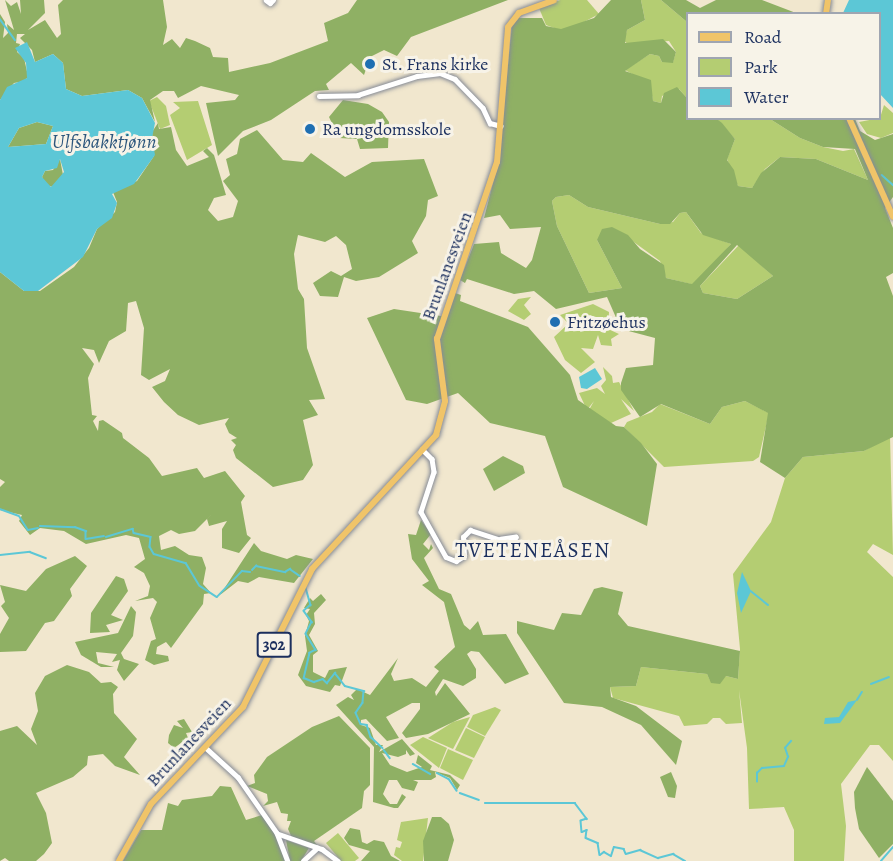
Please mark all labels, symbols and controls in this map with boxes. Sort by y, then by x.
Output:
legend [686,12,881,120]
text: Road [744,25,781,49]
place label: St. Frans kirke [382,53,489,75]
text: Park [744,55,778,79]
marker: St. Frans kirke [363,57,377,71]
text: Water [744,85,789,109]
place label: Ra ungdomsskole [322,118,451,140]
marker: Ra ungdomsskole [303,122,317,136]
water label: Ulfsbakktjønn [52,129,156,153]
street label: Brunlanesveien [417,209,477,323]
place label: Fritzøehus [567,311,646,333]
marker: Fritzøehus [548,315,562,329]
district label: TVETENEÅSEN [455,537,611,563]
road number: 302 [256,632,292,658]
street label: Brunlanesveien [142,693,236,791]

